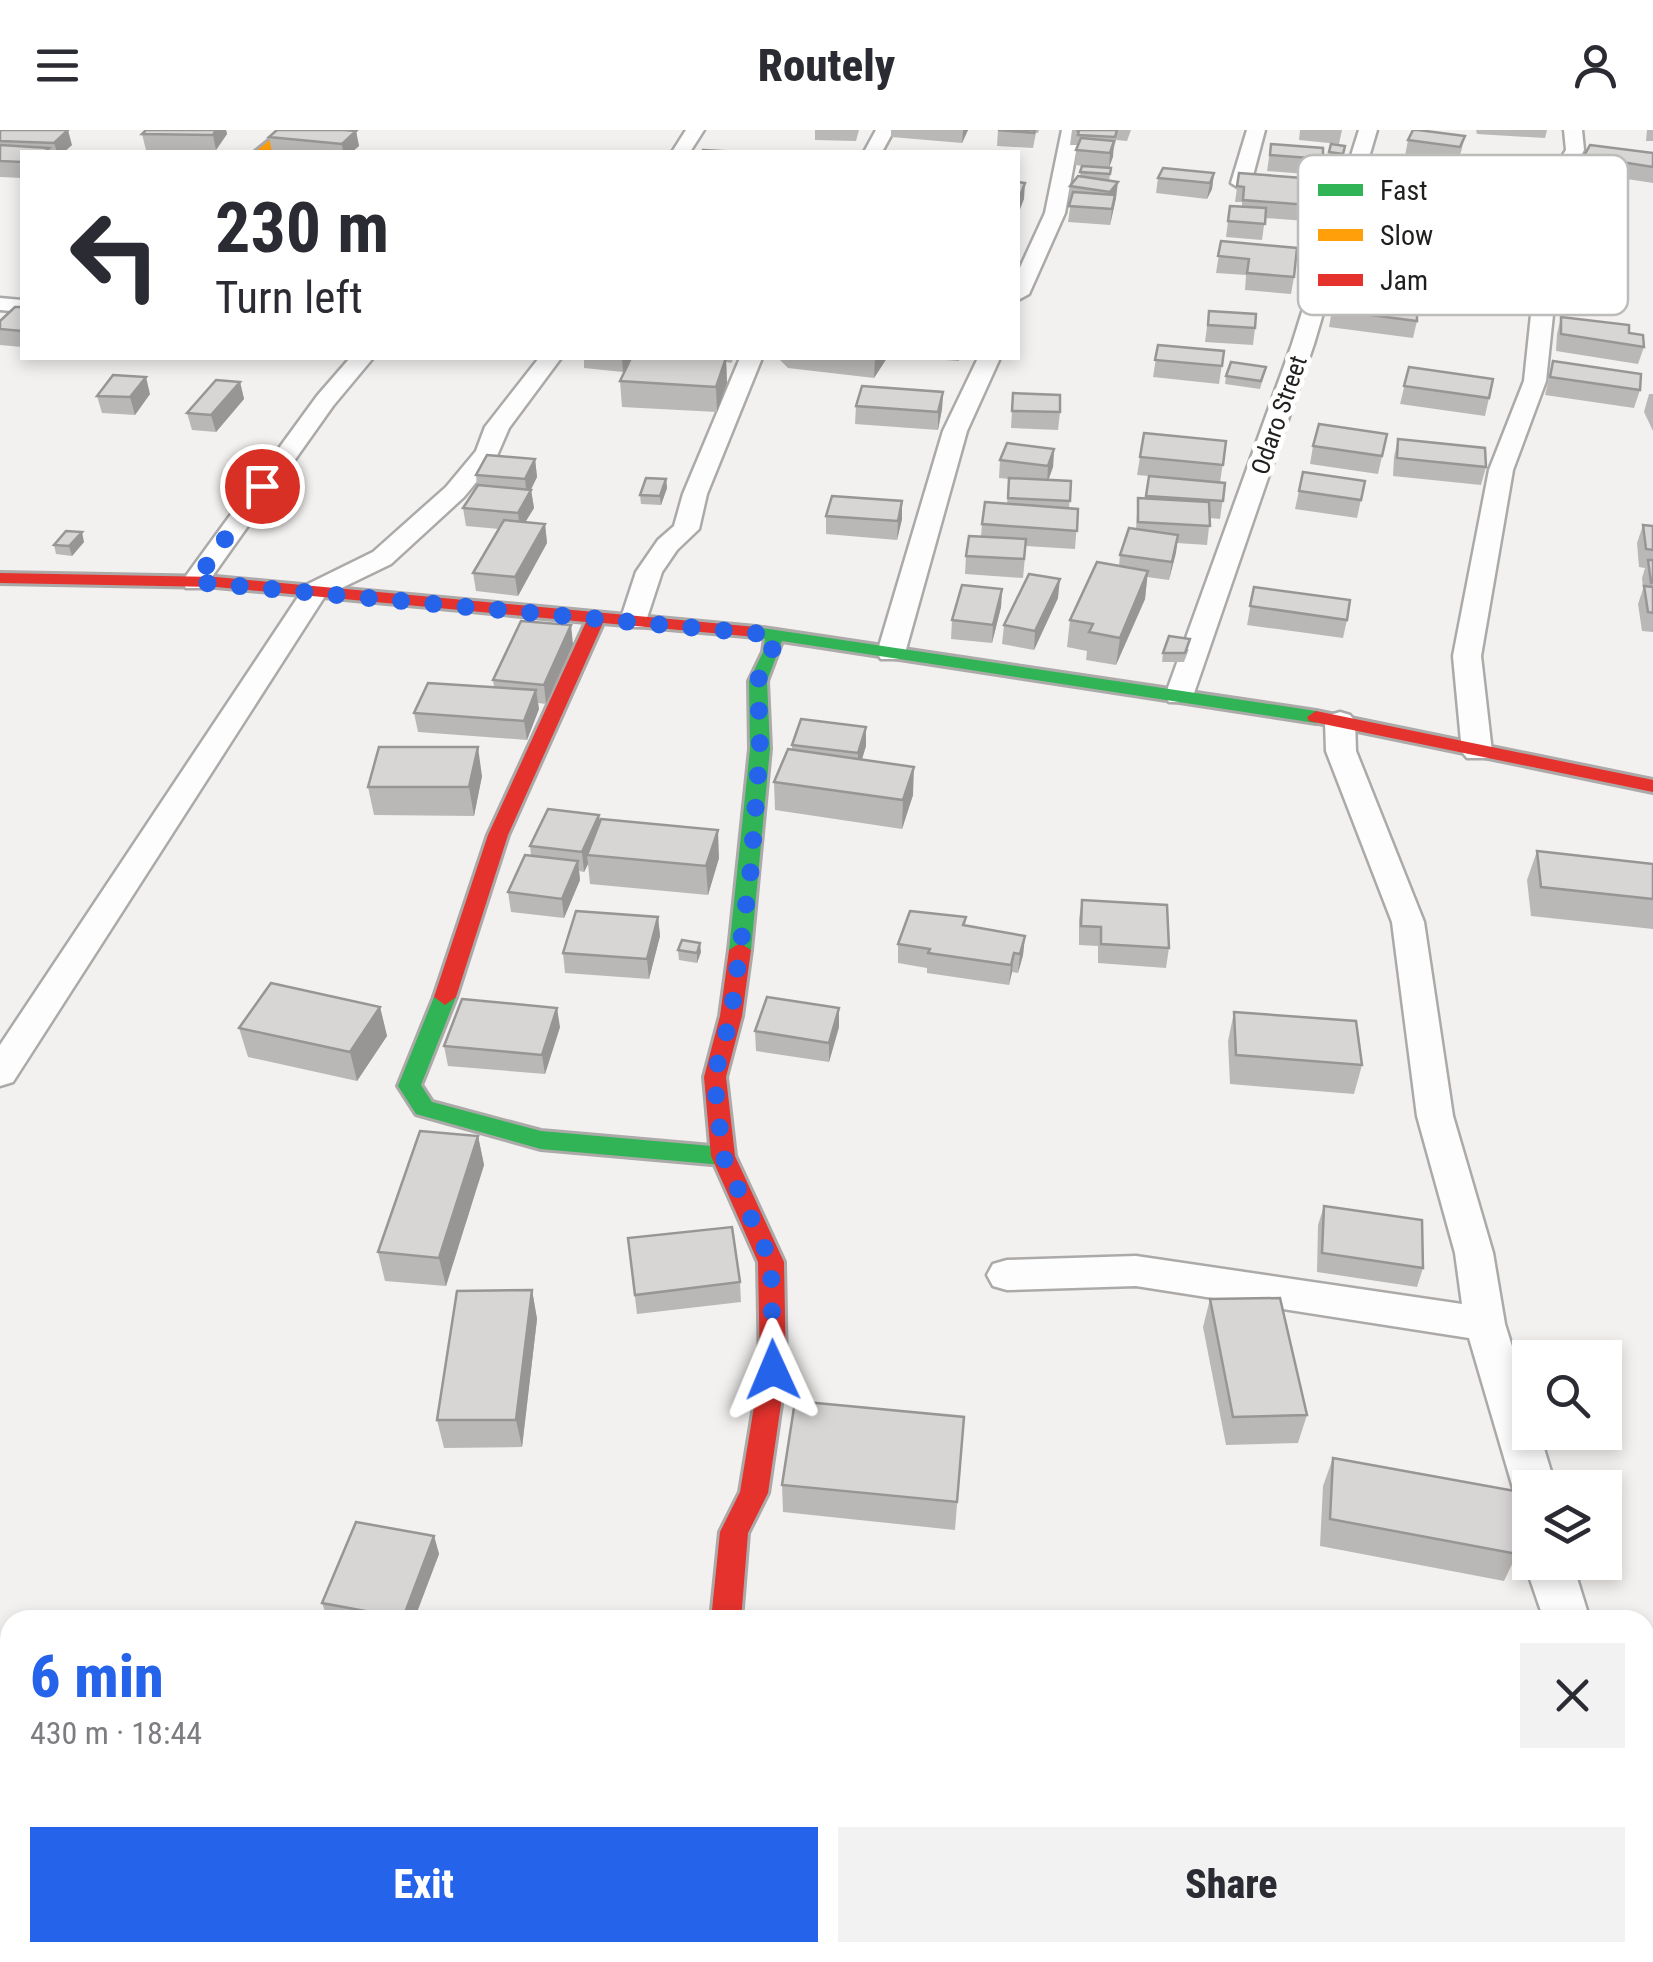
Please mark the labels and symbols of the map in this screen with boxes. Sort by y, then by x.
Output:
legend [1298,155,1628,315]
text: Fast [1380,174,1427,207]
text: Slow [1380,219,1433,252]
text: Jam [1380,264,1428,297]
street label: Odaro Street [1245,352,1313,478]
pin [220,444,305,529]
position arrow [721,1318,825,1422]

